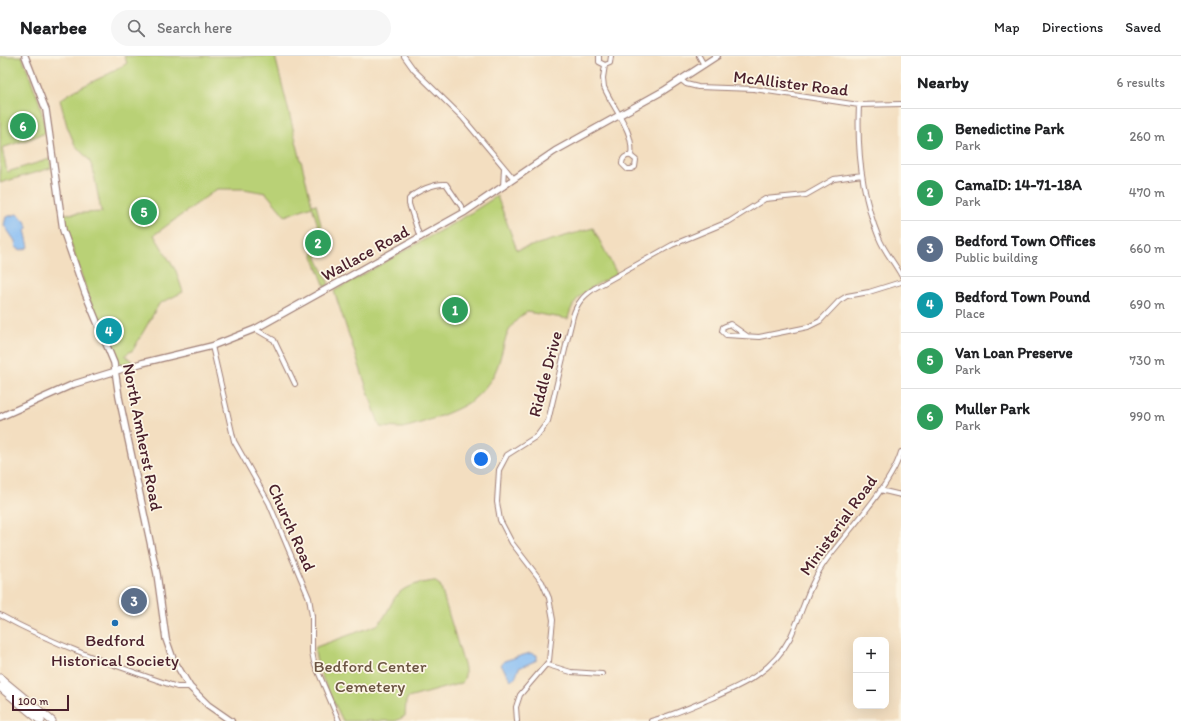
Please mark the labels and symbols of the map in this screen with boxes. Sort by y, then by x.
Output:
street label: McAllister Road [732,66,850,100]
pin: 6 [10,111,36,141]
pin: 5 [131,197,157,227]
street label: Wallace Road [318,220,413,285]
pin: 2 [305,228,331,258]
pin: 1 [442,295,468,325]
pin: 4 [96,316,122,346]
street label: Riddle Drive [524,329,566,419]
street label: North Amherst Road [119,362,167,513]
your location [471,449,491,469]
street label: Ministerial Road [795,470,881,579]
street label: Church Road [264,480,320,574]
pin: 3 [121,586,147,616]
marker: Bedford Historical Society [110,618,120,628]
place label: Bedford Historical Society [51,630,179,670]
park label: Bedford Center Cemetery [314,656,427,696]
scale bar [12,693,69,712]

